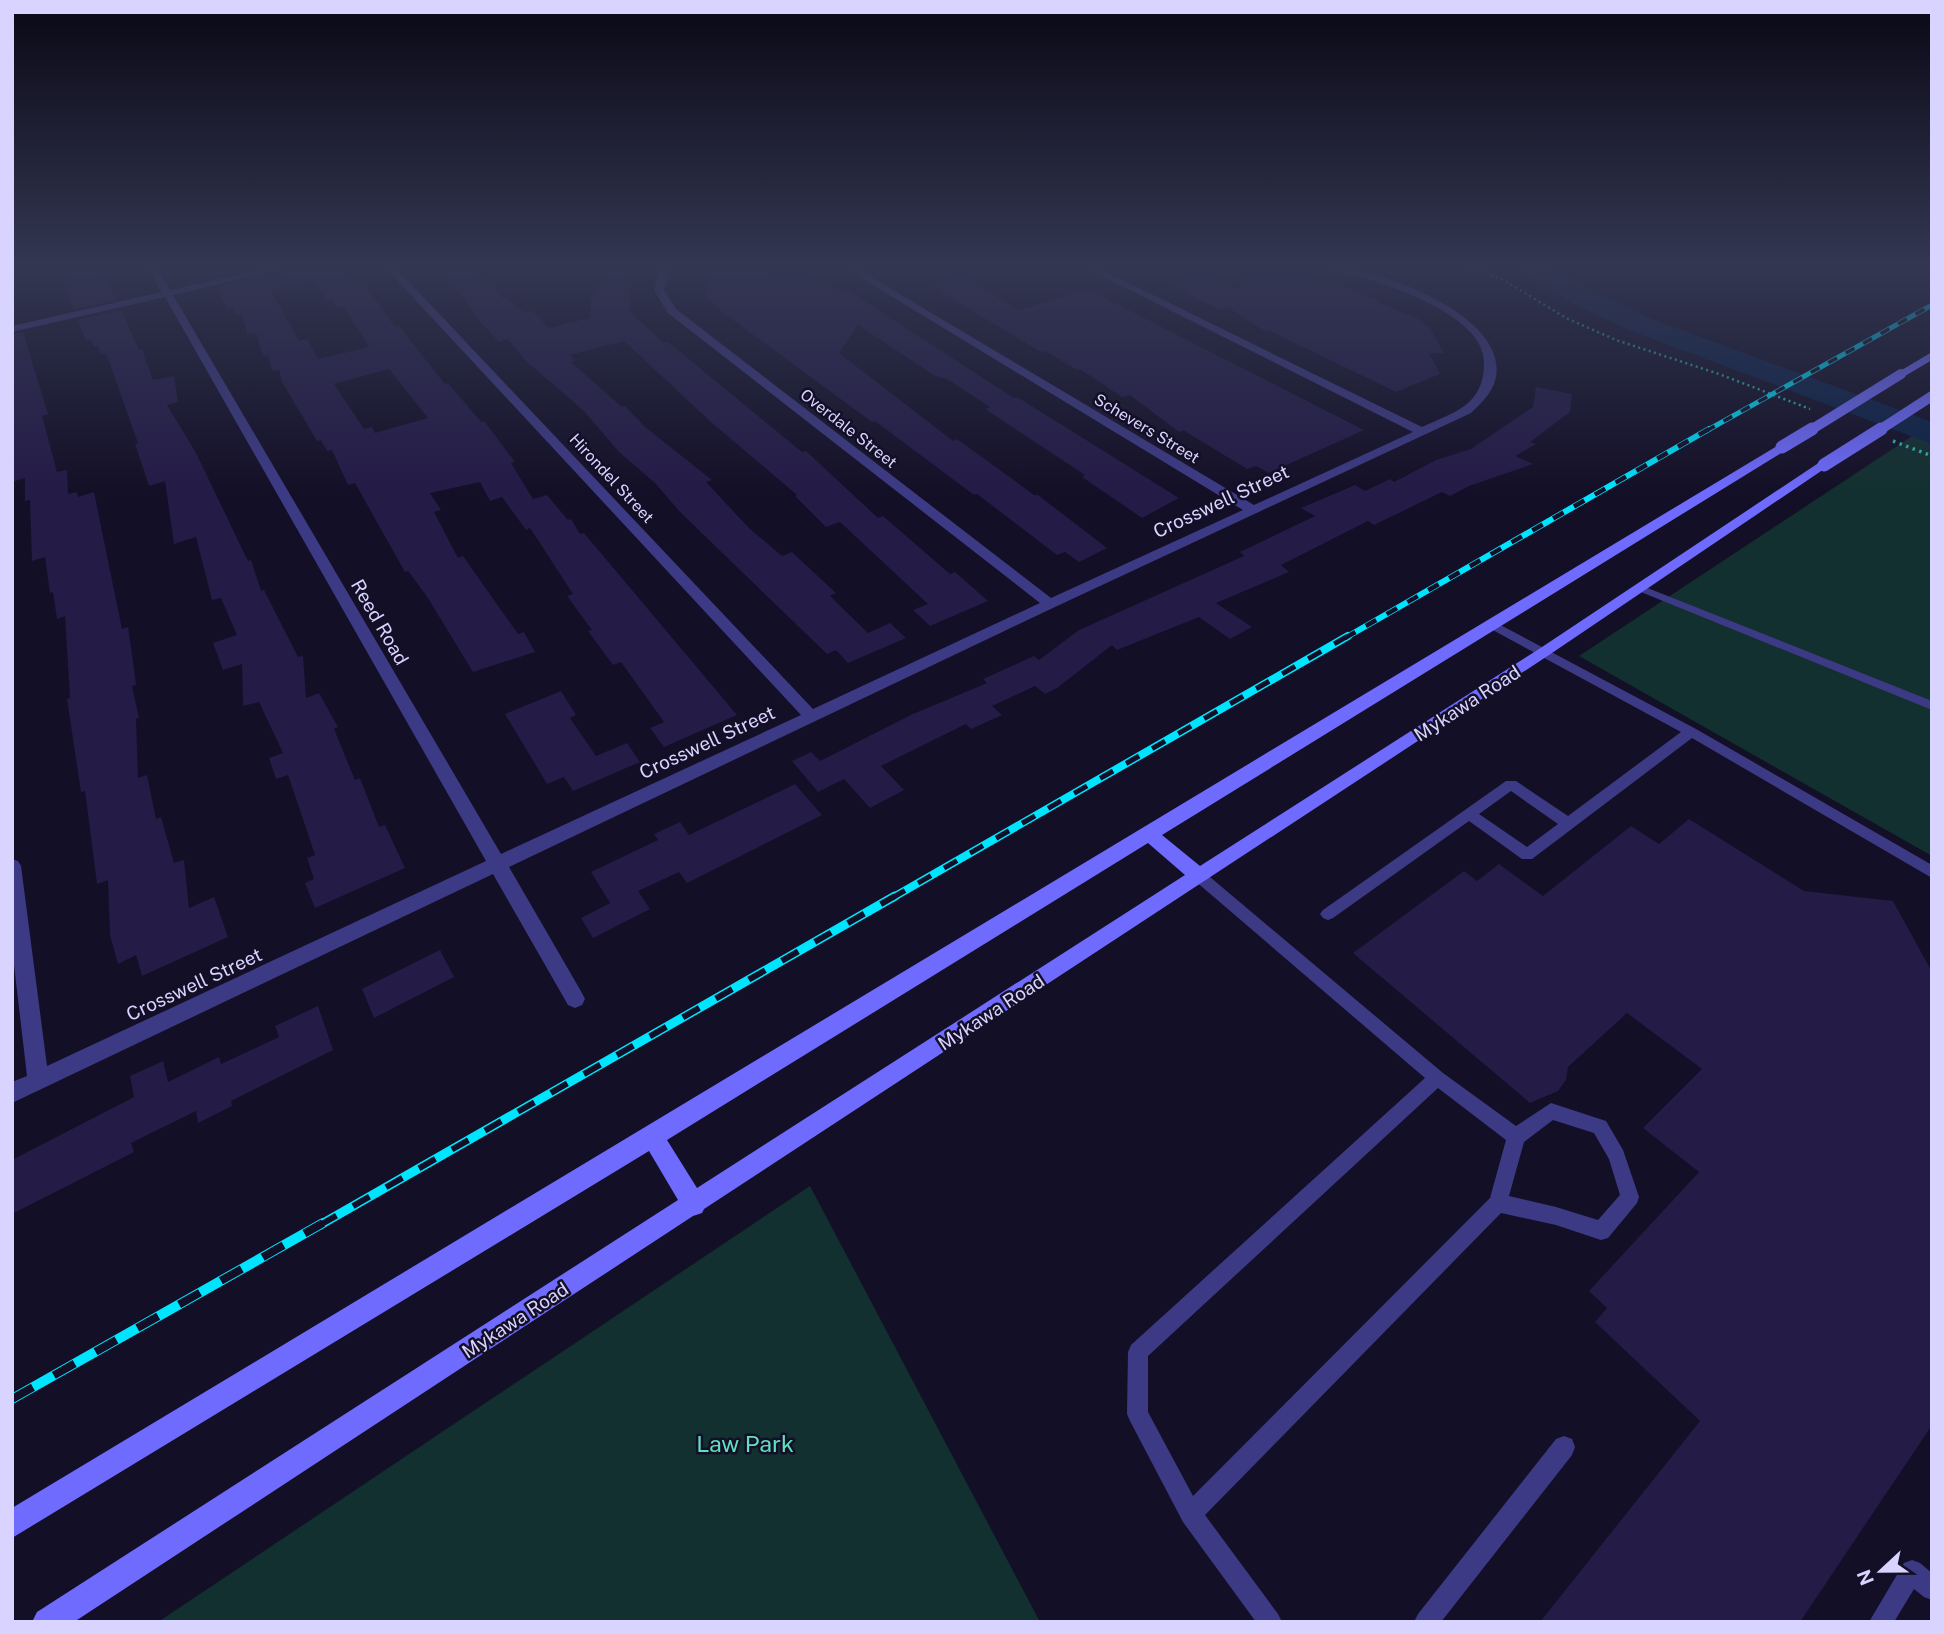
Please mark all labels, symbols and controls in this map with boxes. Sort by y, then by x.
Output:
street label: Overdale Street [797,385,901,472]
street label: Schevers Street [1091,390,1203,467]
street label: Hirondel Street [566,430,658,527]
street label: Crosswell Street [1150,460,1292,542]
street label: Reed Road [347,575,413,669]
street label: Mykawa Road [1410,660,1524,746]
street label: Crosswell Street [636,701,778,783]
street label: Crosswell Street [123,943,265,1025]
street label: Mykawa Road [934,969,1048,1055]
street label: Mykawa Road [458,1277,572,1363]
park label: Law Park [696,1430,794,1457]
north arrow [1846,1536,1916,1606]
text: N [1852,1566,1878,1588]

